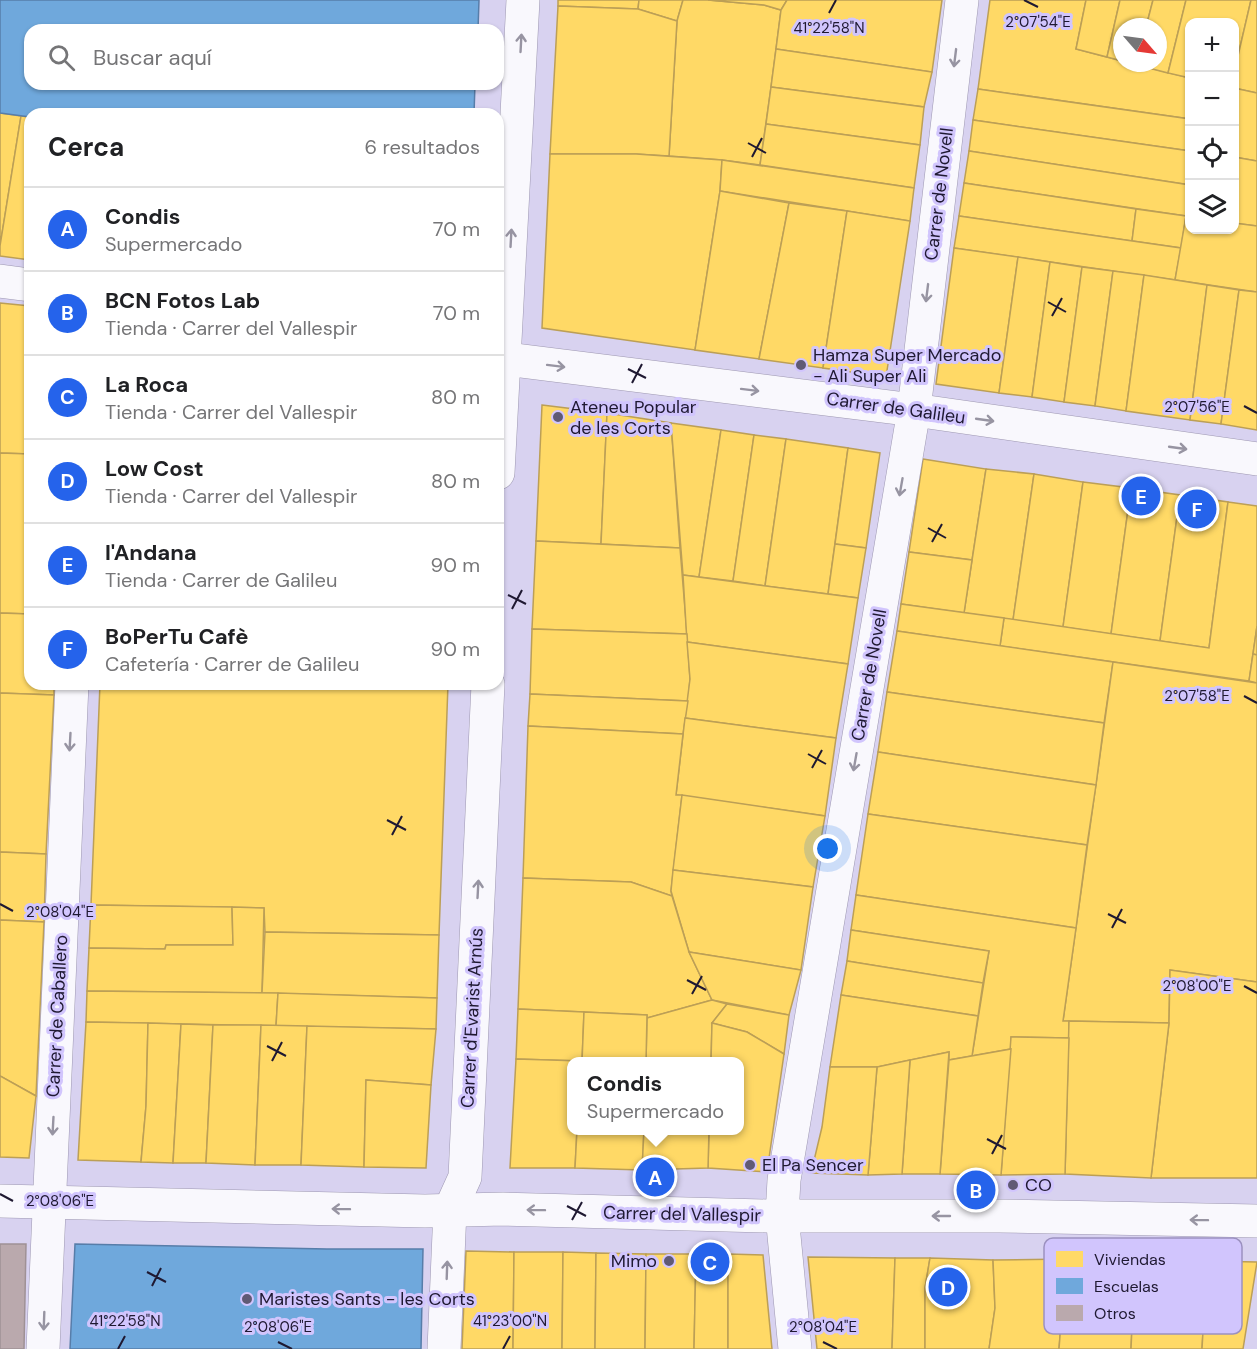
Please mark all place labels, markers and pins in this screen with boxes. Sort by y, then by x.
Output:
place label: Hamza Super Mercado - Ali Super Ali [813,343,1001,388]
marker: Hamza Super Mercado - Ali Super Ali [794,358,808,372]
place label: Ateneu Popular de les Corts [570,395,697,440]
marker: Ateneu Popular de les Corts [551,410,565,424]
pin: E [1122,474,1160,518]
pin: F [1178,486,1216,532]
place label: El Pa Sencer [762,1153,864,1177]
pin: A [636,1154,674,1200]
marker: El Pa Sencer [743,1158,757,1172]
pin: B [956,1168,996,1212]
place label: CO [1025,1173,1052,1197]
marker: CO [1006,1178,1020,1192]
pin: C [690,1240,730,1284]
place label: Mimo [611,1249,657,1273]
marker: Mimo [662,1254,676,1268]
pin: D [928,1264,968,1310]
place label: Maristes Sants - les Corts [259,1287,475,1311]
marker: Maristes Sants - les Corts [240,1292,254,1306]

